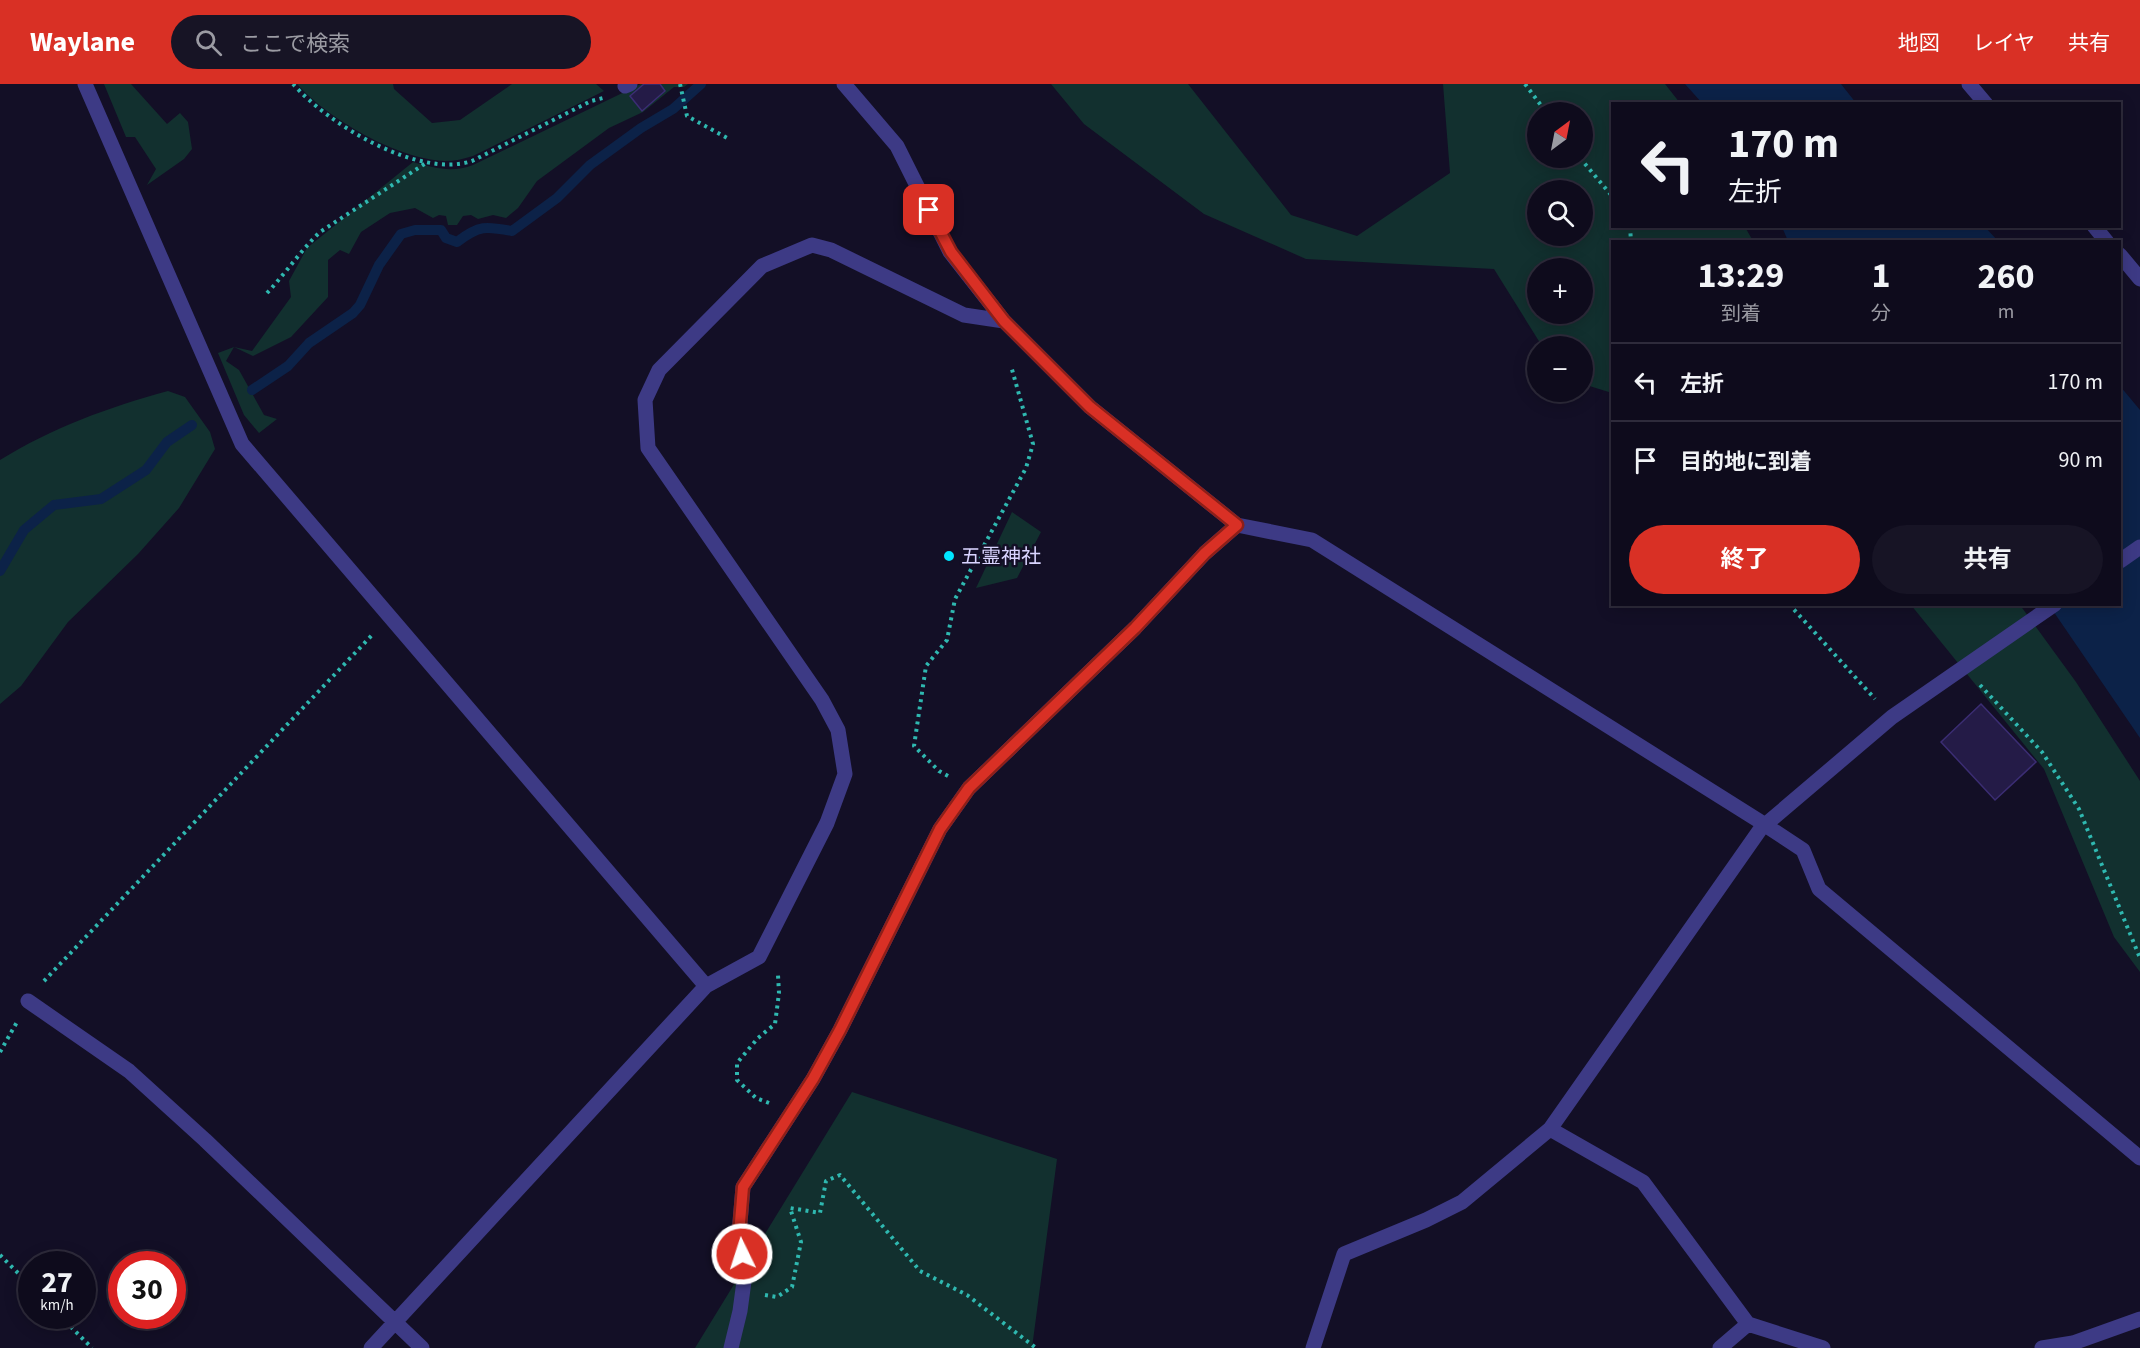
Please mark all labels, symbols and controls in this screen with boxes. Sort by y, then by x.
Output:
search box [171,15,591,69]
text: Waylane [30,22,135,62]
icon: search [192,26,225,59]
text: ここで検索 [240,28,350,60]
text: 地図 [1898,28,1940,58]
text: レイヤ [1973,28,2035,58]
text: 共有 [2068,28,2110,58]
north arrow [1527,102,1593,168]
map controls [1527,102,1593,402]
text: 170 m [1728,114,1839,174]
icon: left [1629,126,1707,204]
text: 左折 [1728,173,1782,212]
button: search [1527,180,1593,246]
pin [903,184,954,235]
icon: arrive [912,193,945,226]
text: 13:29 [1698,250,1784,301]
text: 1 [1871,250,1890,301]
text: 260 [1977,251,2034,302]
button: + [1527,258,1593,324]
text: m [1998,298,2014,326]
text: 到着 [1721,300,1761,328]
text: 分 [1871,300,1891,328]
button: − [1527,336,1593,402]
icon: left [1629,366,1662,399]
text: 170 m [2048,366,2103,398]
text: 左折 [1680,368,1724,400]
icon: arrive [1629,444,1662,477]
text: 90 m [2058,444,2103,476]
text: 目的地に到着 [1680,446,1812,478]
button: 終了 [1629,525,1860,594]
button: 共有 [1872,525,2103,594]
place label: 五霊神社 [961,543,1041,571]
marker: 五霊神社 [942,549,956,563]
position arrow [710,1222,774,1286]
speed limit sign: 30 [108,1251,186,1329]
text: 27 [41,1261,73,1304]
text: km/h [40,1295,74,1316]

